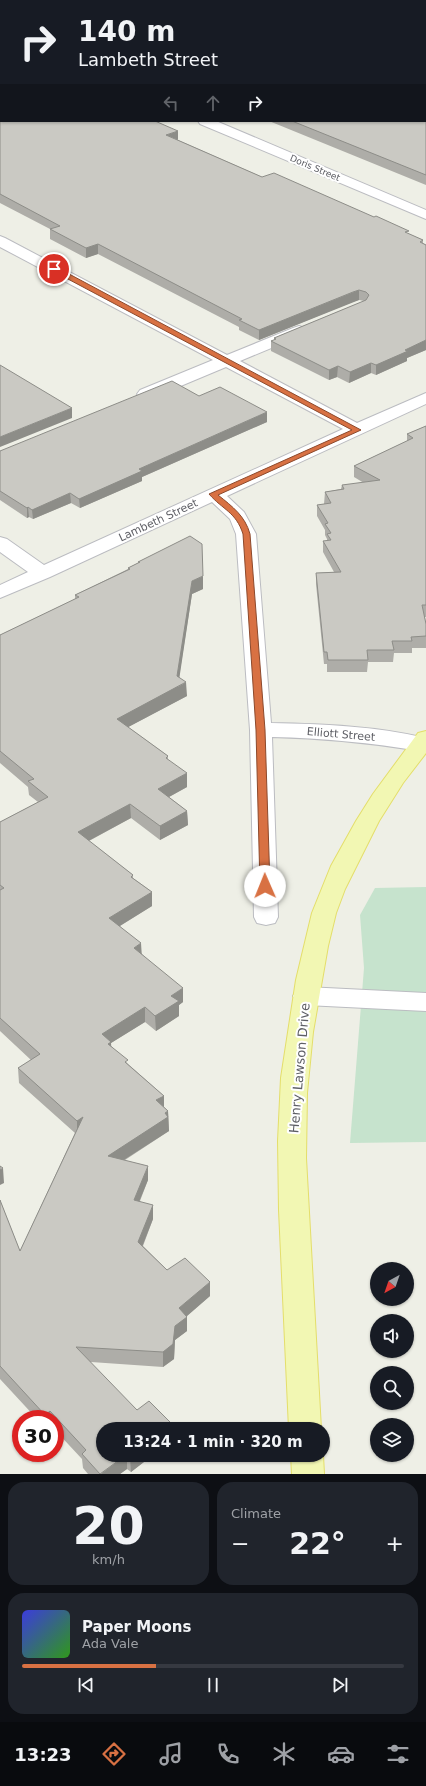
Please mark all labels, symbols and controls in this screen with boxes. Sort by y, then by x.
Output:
text: 140 m [78,15,175,48]
icon: right [12,16,64,68]
text: Lambeth Street [78,49,218,70]
icon: left [160,92,182,114]
icon: ahead [202,92,224,114]
icon: right [244,92,266,114]
street label: Doris Street [288,153,342,183]
pin [37,252,71,286]
icon: arrive [43,258,65,280]
street label: Lambeth Street [117,496,200,544]
street label: Elliott Street [306,725,376,744]
position arrow [244,865,286,907]
street label: Henry Lawson Drive [286,1002,313,1134]
north arrow [370,1262,414,1306]
map controls [370,1262,414,1462]
button: sound [370,1314,414,1358]
button: search [370,1366,414,1410]
speed limit sign: 30 [12,1410,64,1462]
button: layers [370,1418,414,1462]
text: 13:24 · 1 min · 320 m [123,1433,303,1451]
text: 20 [72,1496,145,1556]
text: Climate [231,1506,281,1521]
text: 22° [289,1526,346,1561]
text: − [231,1531,249,1556]
text: + [386,1531,404,1556]
text: km/h [92,1552,125,1567]
text: Paper Moons [82,1618,191,1636]
text: Ada Vale [82,1636,138,1651]
icon: previous [75,1674,97,1696]
icon: pause [202,1674,224,1696]
icon: next [329,1674,351,1696]
icon: directions [100,1740,128,1768]
icon: music [157,1740,185,1768]
icon: phone [214,1740,242,1768]
icon: climate [270,1740,298,1768]
icon: car [327,1740,355,1768]
icon: filters [384,1740,412,1768]
text: 13:23 [14,1744,72,1765]

